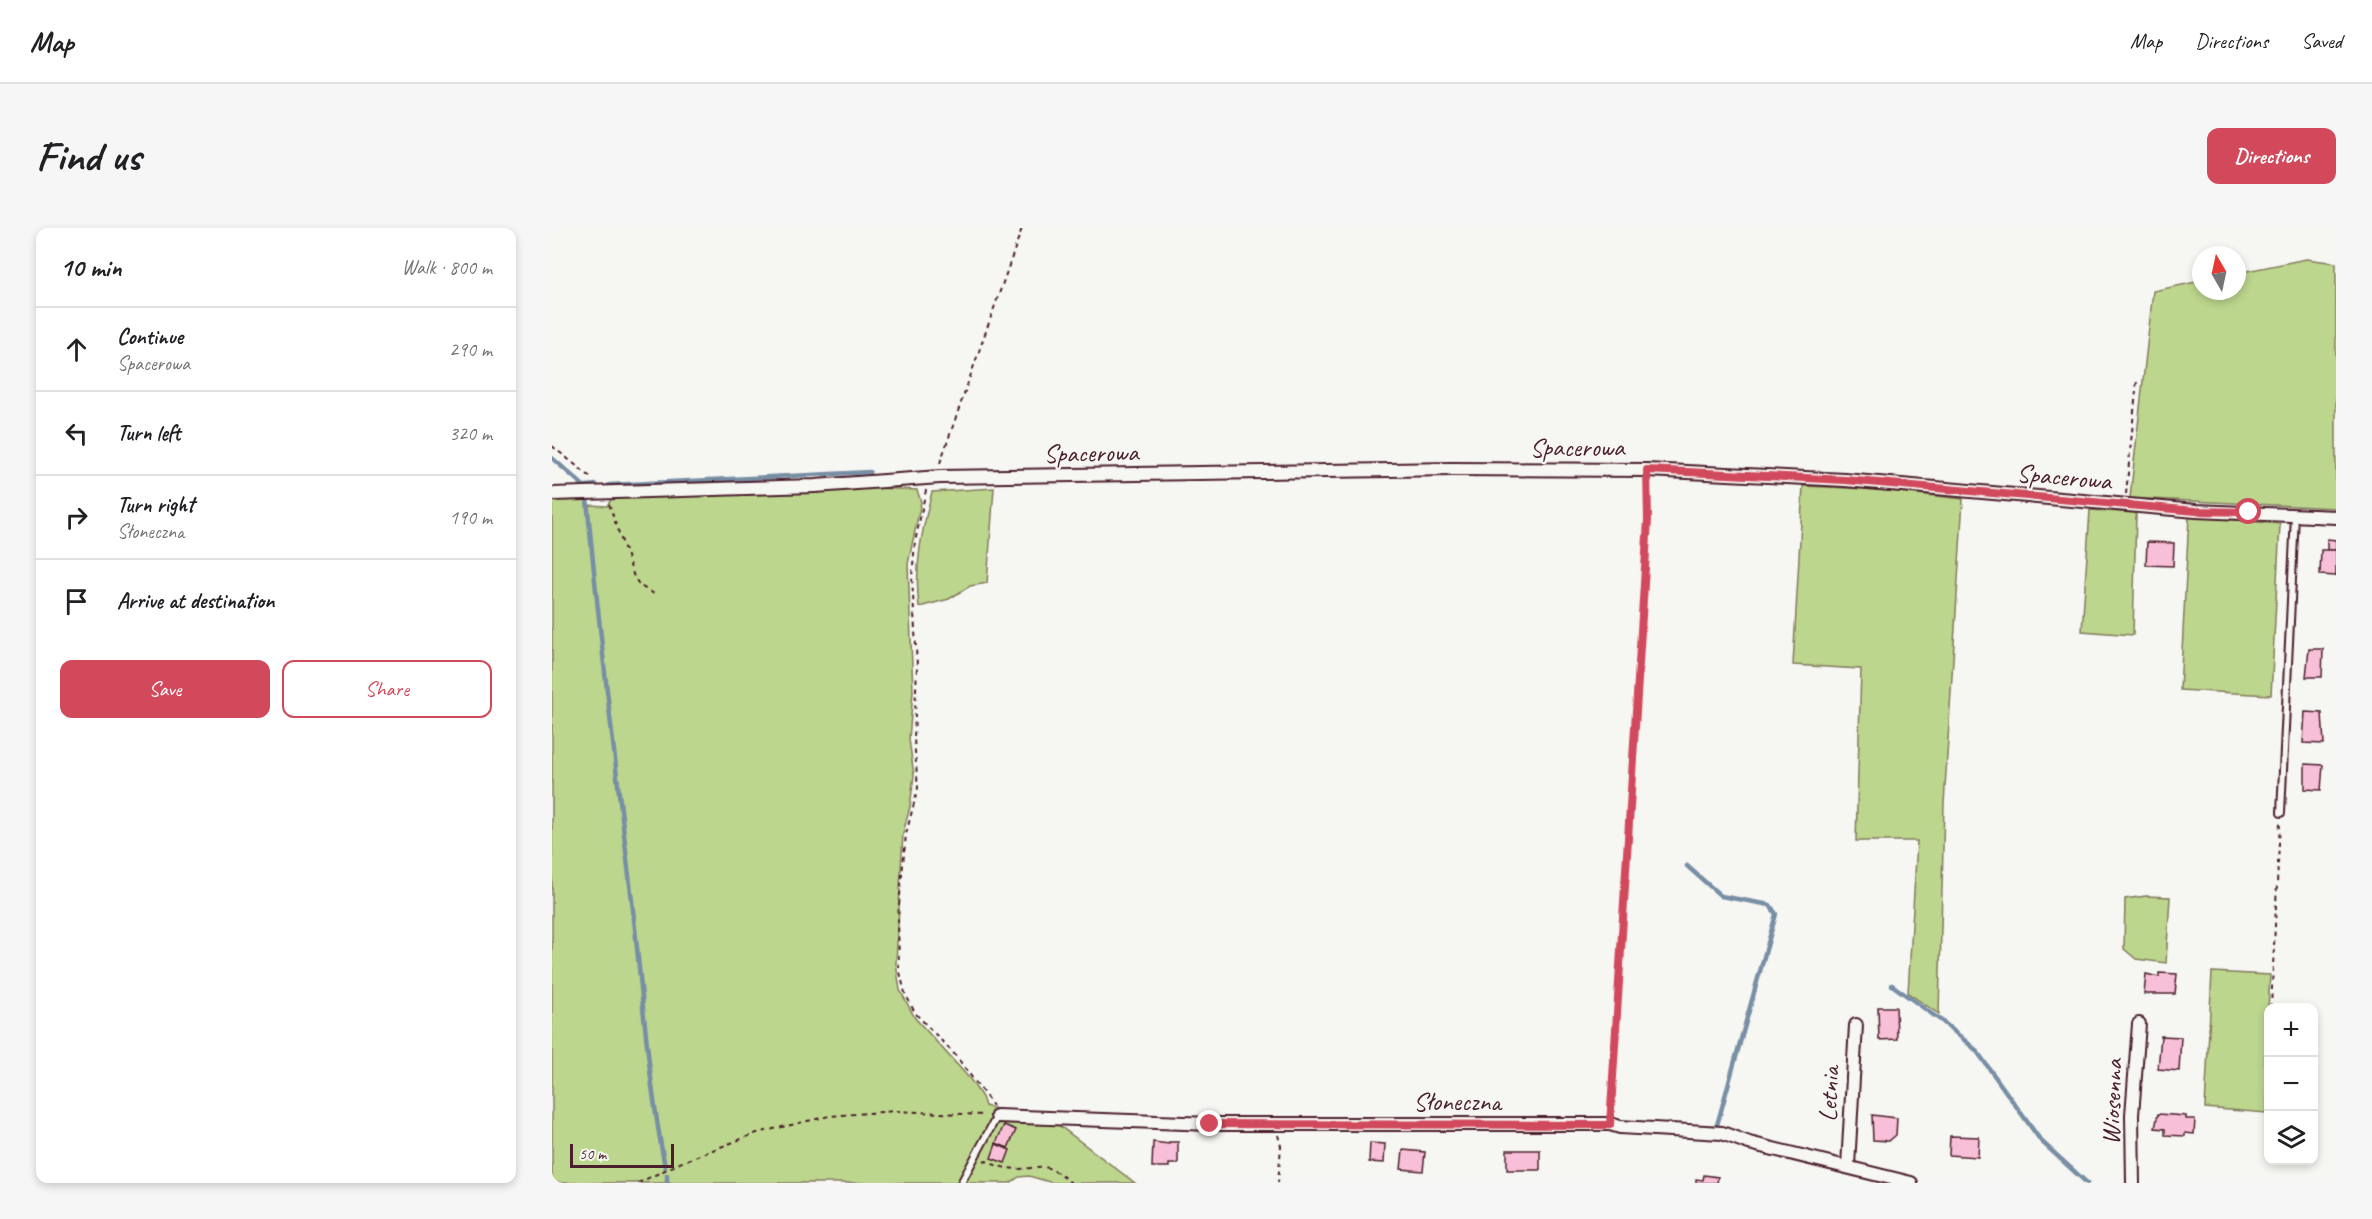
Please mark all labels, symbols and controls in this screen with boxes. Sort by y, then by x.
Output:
text: Map [30,24,73,59]
text: Map [2130,28,2162,54]
text: Directions [2195,28,2268,54]
text: Saved [2301,28,2342,54]
button: Directions [2207,128,2336,184]
text: Find us [36,130,141,183]
north arrow [2192,246,2246,300]
text: 10 min [60,251,122,284]
text: Walk · 800 m [402,255,492,280]
text: Continue [117,323,183,351]
icon: ahead [60,333,93,366]
text: 290 m [449,337,492,362]
text: Spacerowa [117,351,190,376]
icon: left [60,417,93,450]
text: Turn left [117,419,181,447]
text: 320 m [449,421,492,446]
street label: Spacerowa [1530,431,1626,464]
street label: Spacerowa [1043,436,1140,470]
street label: Spacerowa [2015,456,2114,498]
text: Turn right [117,491,194,519]
route start [2235,498,2261,524]
icon: right [60,501,93,534]
text: 190 m [449,505,492,530]
text: Słoneczna [117,519,184,544]
icon: arrive [60,585,93,618]
text: Arrive at destination [117,587,274,615]
button: Save [60,660,270,718]
button: Share [282,660,492,718]
map controls [2264,1003,2318,1165]
button: + [2264,1003,2318,1057]
street label: Wiosenna [2094,1057,2130,1145]
button: − [2264,1057,2318,1111]
street label: Letnia [1811,1063,1847,1123]
street label: Słoneczna [1413,1085,1503,1118]
route end [1196,1110,1222,1136]
button: layers [2264,1111,2318,1165]
scale bar [570,1141,674,1168]
text: 50 m [579,1144,606,1164]

